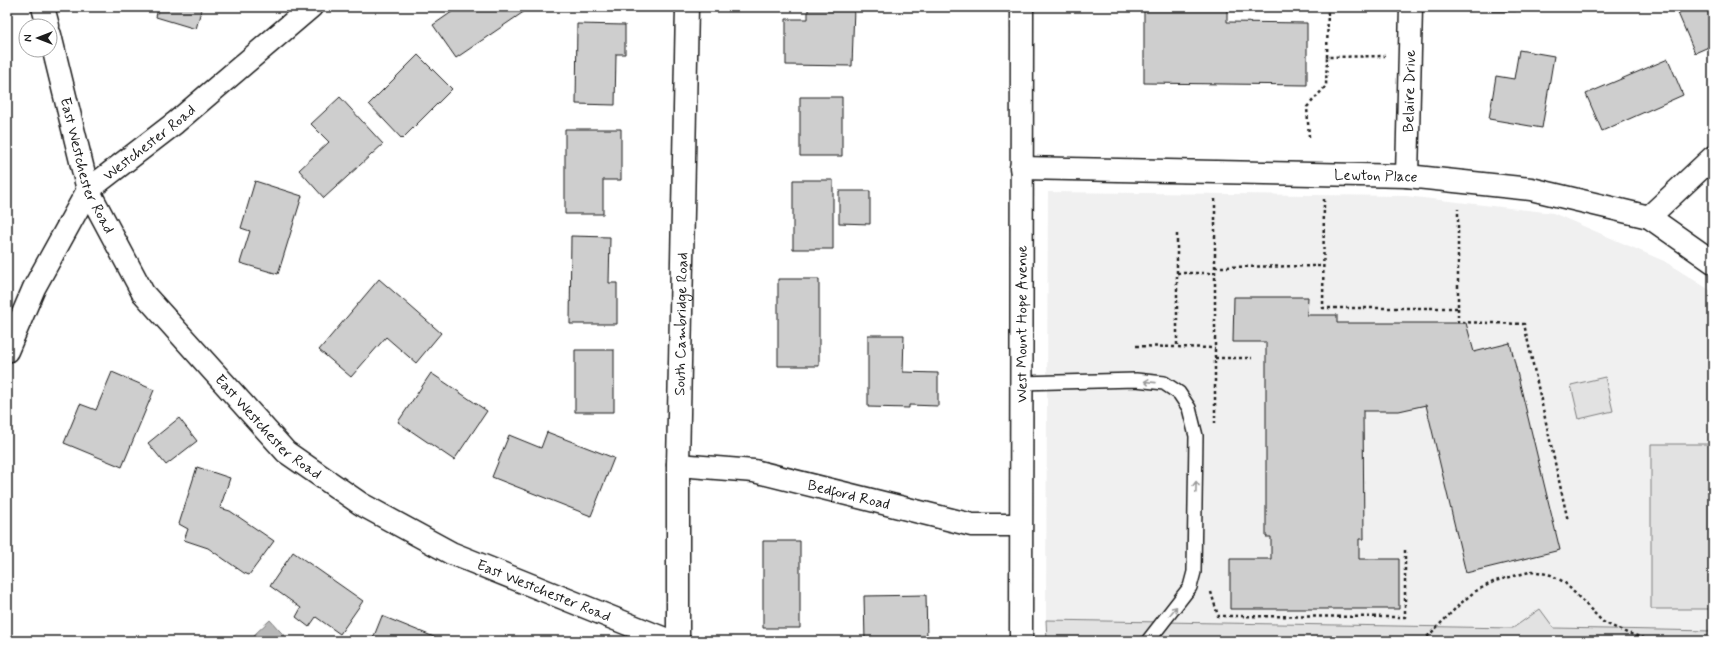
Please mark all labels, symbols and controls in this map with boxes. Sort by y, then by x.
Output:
north arrow [18,18,58,58]
text: N [22,34,36,42]
street label: Belaire Drive [1399,50,1421,133]
street label: East Westchester Road [55,96,118,237]
street label: Westchester Road [99,101,200,186]
street label: Lewton Place [1334,165,1419,188]
street label: West Mount Hope Avenue [1012,245,1033,403]
street label: South Cambridge Road [670,252,693,396]
street label: East Westchester Road [210,370,325,485]
one-way arrow [1144,378,1157,385]
street label: Bedford Road [805,476,892,515]
one-way arrow [1192,481,1200,494]
street label: East Westchester Road [473,555,614,627]
one-way arrow [1168,605,1177,616]

